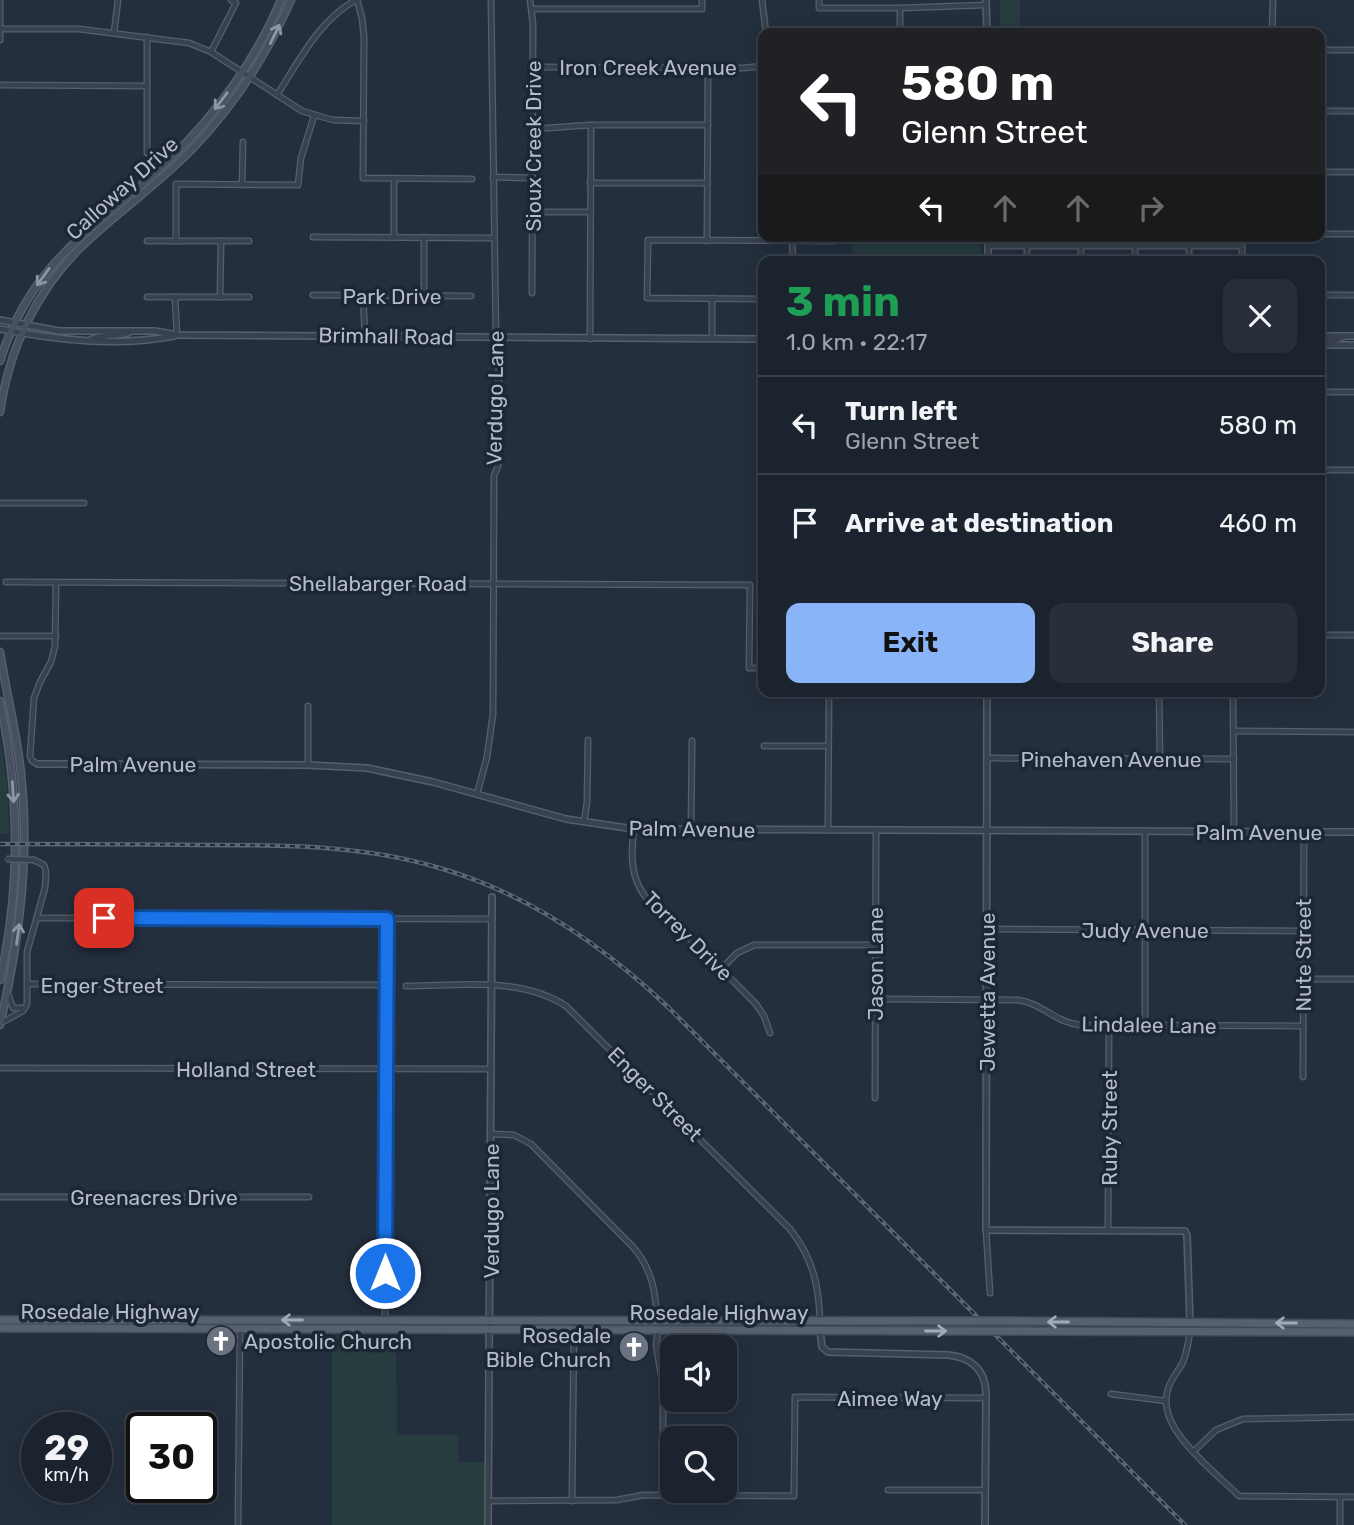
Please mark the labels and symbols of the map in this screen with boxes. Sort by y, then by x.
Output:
one-way arrow [269,24,283,45]
street label: Iron Creek Avenue [559,55,737,80]
street label: Sioux Creek Drive [521,61,546,231]
one-way arrow [214,91,229,109]
street label: Calloway Drive [61,131,183,245]
one-way arrow [36,267,50,286]
street label: Park Drive [342,284,442,309]
street label: Brimhall Road [318,322,454,350]
street label: Verdugo Lane [481,330,509,466]
street label: Shellabarger Road [289,571,467,596]
street label: Pinehaven Avenue [1020,747,1202,772]
street label: Palm Avenue [70,752,196,777]
one-way arrow [7,781,20,803]
street label: Palm Avenue [628,815,756,843]
street label: Palm Avenue [1196,820,1322,845]
street label: Torrey Drive [638,886,738,986]
pin [74,888,134,948]
street label: Nute Street [1291,898,1316,1012]
street label: Jason Lane [863,907,888,1021]
street label: Jewetta Avenue [975,912,1000,1072]
street label: Judy Avenue [1081,918,1209,943]
one-way arrow [12,923,25,946]
street label: Enger Street [40,973,164,998]
street label: Lindalee Lane [1081,1011,1217,1039]
street label: Enger Street [603,1042,707,1146]
street label: Holland Street [176,1057,316,1082]
street label: Ruby Street [1097,1070,1122,1186]
street label: Verdugo Lane [479,1144,504,1278]
street label: Greenacres Drive [70,1185,238,1210]
position arrow [348,1236,422,1310]
street label: Rosedale Highway [21,1299,200,1324]
street label: Rosedale Highway [630,1300,809,1325]
one-way arrow [281,1313,304,1327]
one-way arrow [1047,1315,1070,1329]
one-way arrow [1275,1316,1298,1330]
place label: Rosedale Bible Church [486,1323,611,1372]
church icon: Apostolic Church [204,1324,238,1358]
one-way arrow [924,1324,947,1338]
place label: Apostolic Church [244,1329,412,1354]
church icon: Rosedale Bible Church [617,1330,651,1364]
street label: Aimee Way [837,1386,943,1411]
speed limit sign: 30 [126,1412,217,1503]

